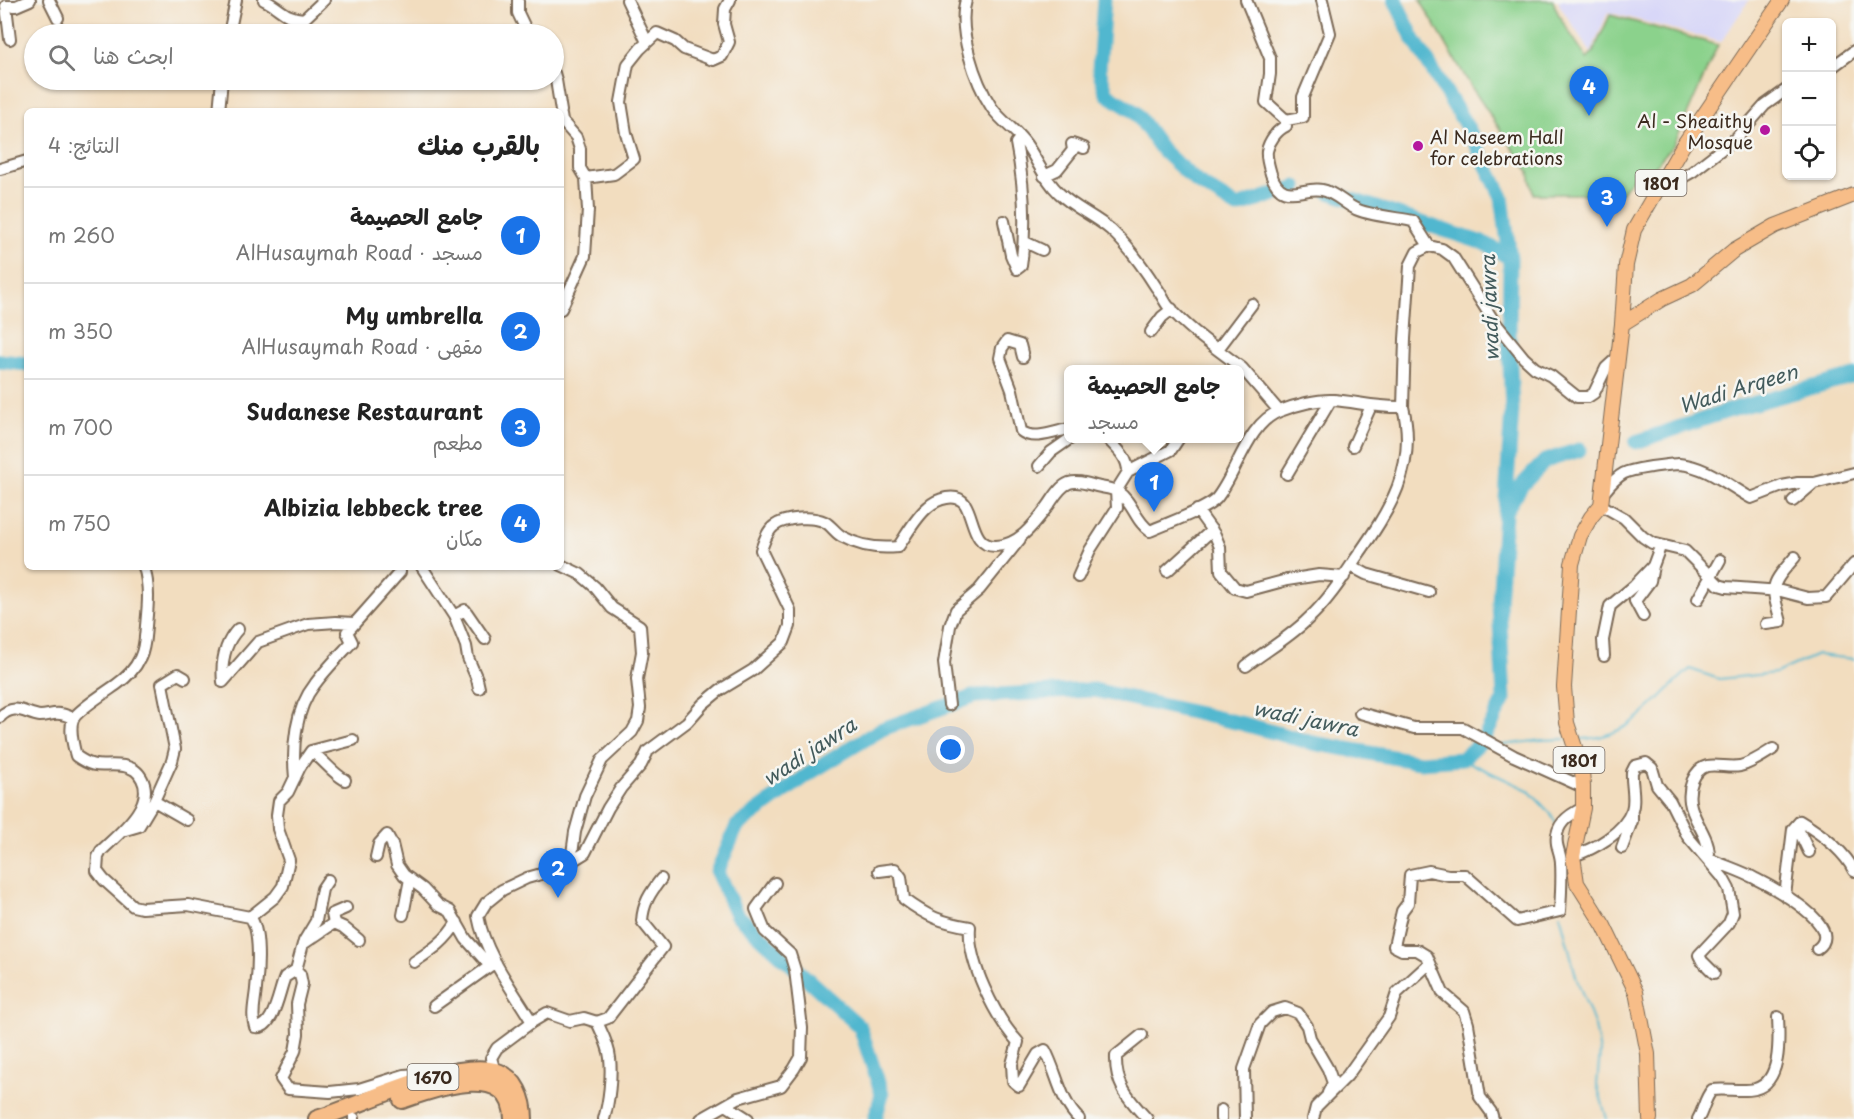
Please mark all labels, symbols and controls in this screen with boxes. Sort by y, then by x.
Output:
map controls [1782,18,1836,180]
button: + [1782,18,1836,72]
search box [24,24,564,90]
text: ابحث هنا [93,38,174,71]
icon: search [45,41,78,74]
pin: 4 [1570,66,1608,116]
button: − [1782,72,1836,126]
place label: Al - Sheaithy Mosque [1637,107,1753,155]
place label: Al Naseem Hall for celebrations [1430,123,1564,171]
marker: Al - Sheaithy Mosque [1758,123,1772,137]
text: بالقرب منك [418,125,540,164]
button: locate [1782,126,1836,180]
text: النتائج: 4 [48,130,120,160]
marker: Al Naseem Hall for celebrations [1411,139,1425,153]
road number: 1801 [1636,170,1686,196]
pin: 3 [1588,178,1626,227]
text: جامع الحصيمة [350,199,483,232]
text: 260 m [48,220,115,250]
text: 1 [516,220,525,250]
text: مسجد · AlHusaymah Road [236,237,483,267]
water label: wadi jawra [1472,253,1506,362]
text: My umbrella [346,298,483,331]
text: 350 m [48,316,113,346]
text: 2 [513,316,528,346]
text: مقهى · AlHusaymah Road [241,331,483,361]
water label: Wadi Arqeen [1675,355,1802,420]
popup [1064,365,1244,443]
text: جامع الحصيمة [1087,368,1221,401]
text: Sudanese Restaurant [247,394,483,427]
text: مسجد [1087,406,1139,436]
text: 700 m [48,412,113,442]
text: 3 [514,412,527,442]
text: مطعم [432,427,483,457]
pin: 1 [1134,462,1174,512]
text: Albizia lebbeck tree [264,490,483,523]
text: 750 m [48,508,111,538]
text: 4 [514,508,527,538]
text: مكان [446,523,483,553]
water label: wadi jawra [1251,692,1363,744]
water label: wadi jawra [756,709,863,793]
your location [936,735,965,764]
road number: 1801 [1554,747,1604,773]
pin: 2 [538,848,578,898]
road number: 1670 [408,1064,458,1090]

